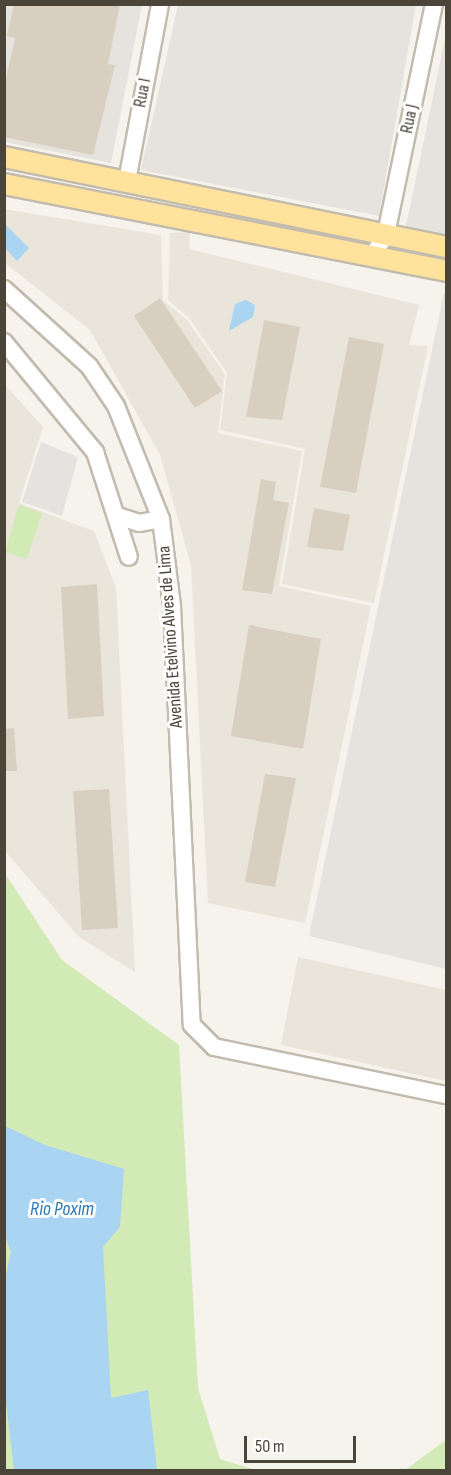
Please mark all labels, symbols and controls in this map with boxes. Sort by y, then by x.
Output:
street label: Rua I [130,77,156,109]
street label: Rua J [396,102,424,136]
street label: Avenida Etelvino Alves de Lima [154,545,188,729]
water label: Rio Poxim [30,1197,94,1221]
scale bar [247,1424,360,1462]
text: 50 m [255,1436,285,1457]

